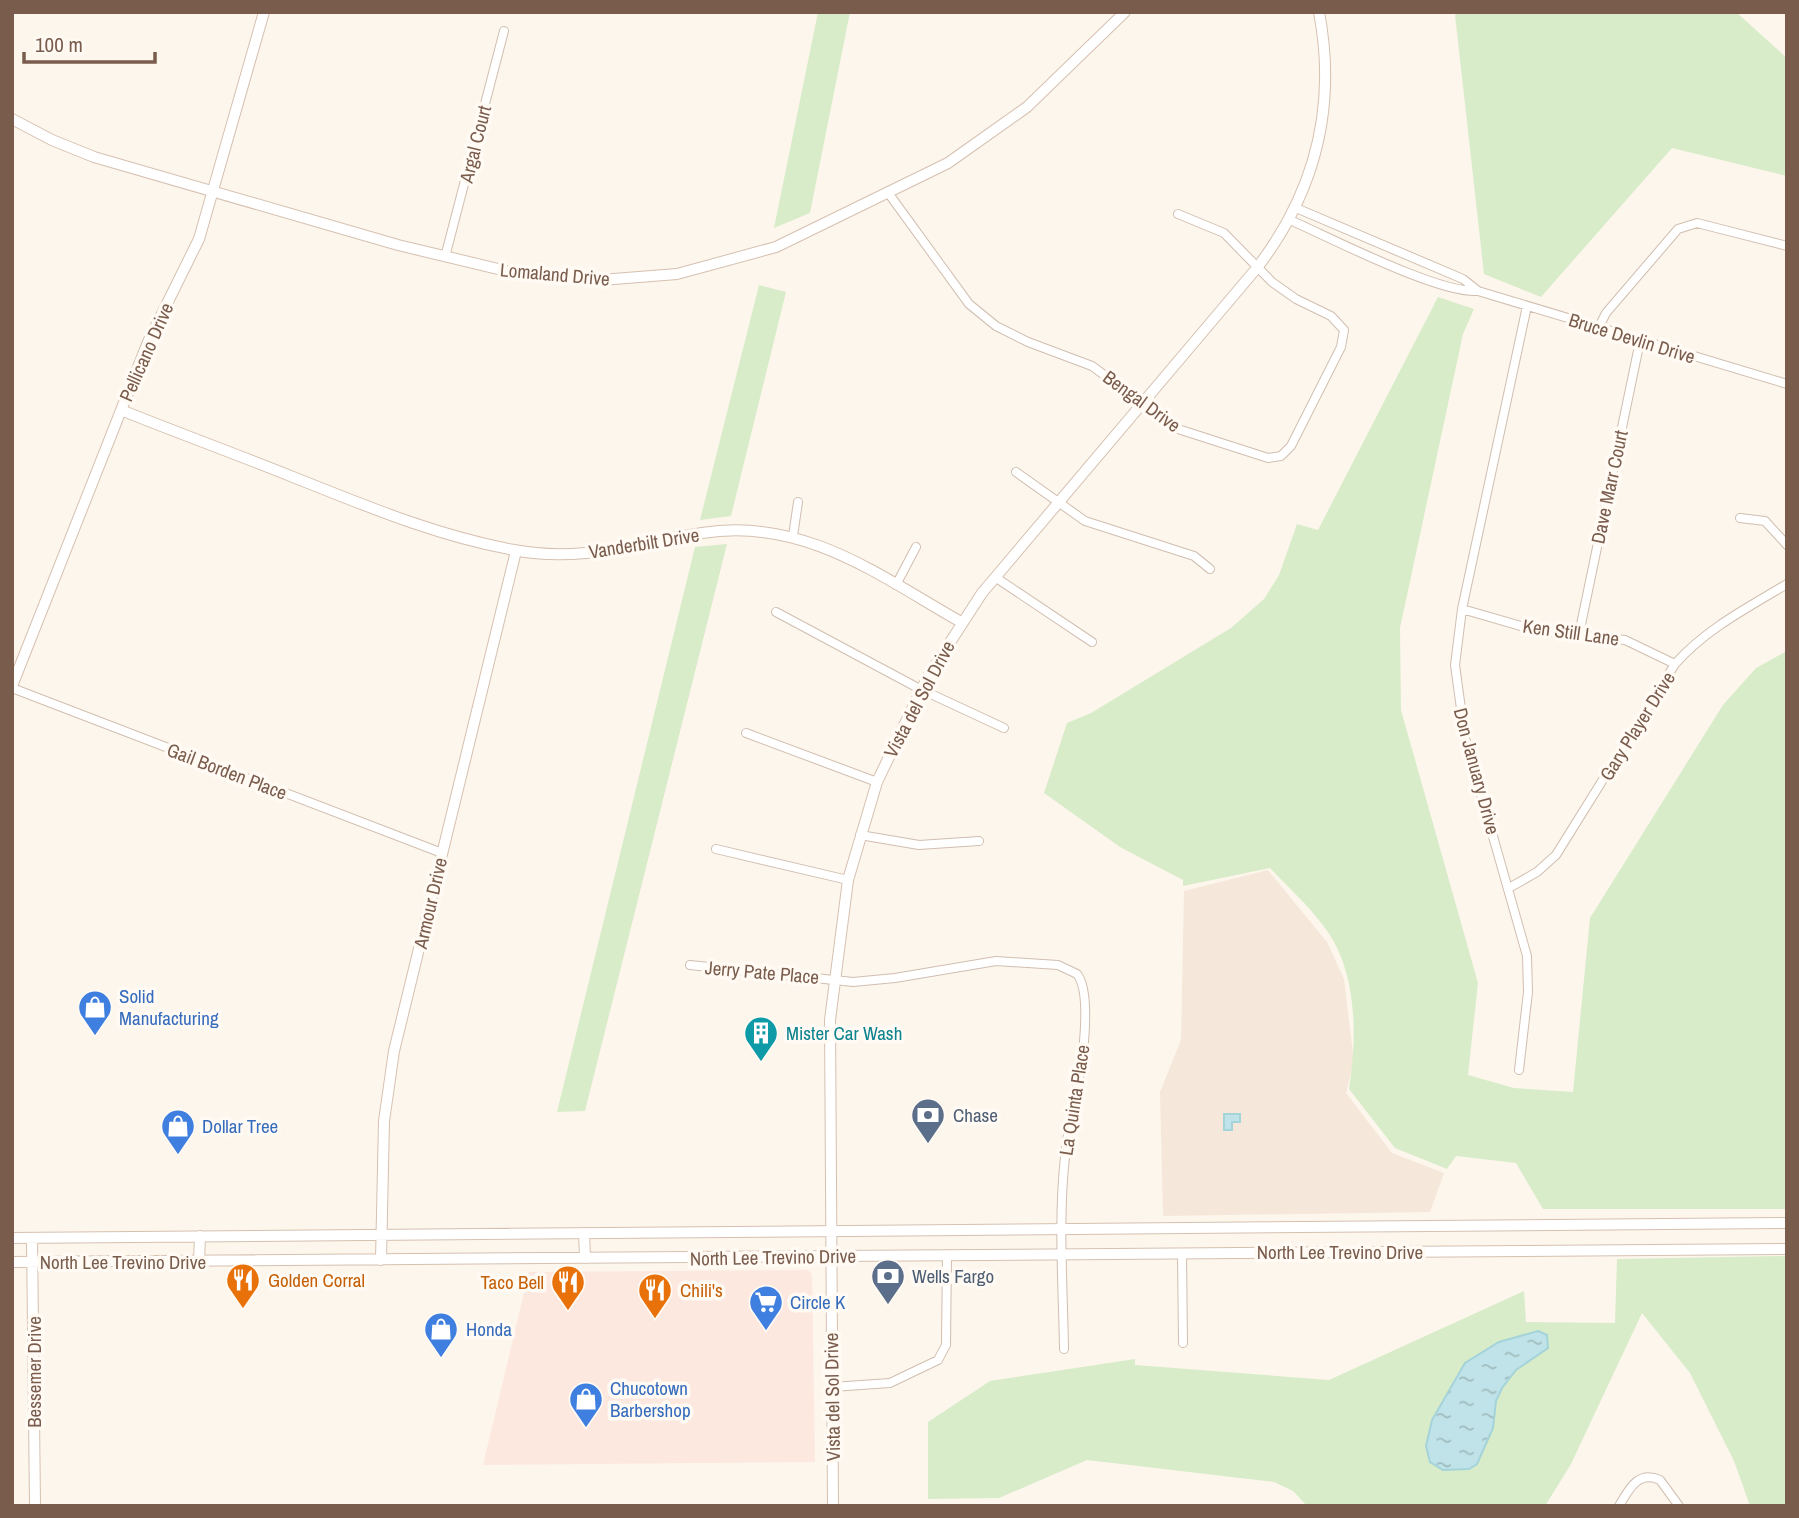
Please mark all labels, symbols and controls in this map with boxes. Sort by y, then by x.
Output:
scale bar [24,21,156,65]
text: 100 m [35,30,83,59]
street label: Argal Court [453,102,497,186]
street label: Lomaland Drive [499,256,611,292]
street label: Pellicano Drive [113,298,179,406]
street label: Bruce Devlin Drive [1566,306,1698,370]
street label: Bengal Drive [1098,364,1186,438]
street label: Dave Marr Court [1584,427,1634,546]
street label: Vanderbilt Drive [587,521,701,565]
street label: Ken Still Lane [1521,612,1621,652]
street label: Vista del Sol Drive [877,636,961,762]
street label: Gary Player Drive [1593,667,1681,785]
street label: Don January Drive [1448,705,1506,837]
street label: Gail Borden Place [163,736,291,806]
street label: Armour Drive [407,855,453,952]
street label: Jerry Pate Place [704,954,820,990]
place label: Solid Manufacturing [119,983,219,1031]
shop icon: Solid Manufacturing [76,988,114,1037]
building icon: Mister Car Wash [742,1014,780,1063]
place label: Mister Car Wash [786,1020,902,1046]
street label: La Quinta Place [1052,1043,1096,1157]
bank icon: Chase [909,1096,947,1145]
place label: Chase [953,1102,998,1128]
shop icon: Dollar Tree [159,1107,197,1156]
place label: Dollar Tree [202,1113,278,1139]
street label: North Lee Trevino Drive [1257,1239,1423,1265]
street label: North Lee Trevino Drive [690,1243,856,1271]
street label: North Lee Trevino Drive [40,1249,206,1275]
bank icon: Wells Fargo [869,1257,907,1306]
restaurant icon: Golden Corral [224,1261,262,1310]
restaurant icon: Taco Bell [549,1263,587,1312]
place label: Wells Fargo [912,1263,994,1289]
place label: Golden Corral [268,1267,365,1293]
place label: Taco Bell [480,1269,544,1295]
restaurant icon: Chili's [636,1271,674,1320]
place label: Chili's [680,1277,723,1303]
supermarket icon: Circle K [747,1283,785,1332]
place label: Circle K [790,1289,846,1315]
shop icon: Honda [422,1310,460,1359]
street label: Bessemer Drive [21,1316,47,1428]
place label: Honda [466,1316,512,1342]
street label: Vista del Sol Drive [818,1332,846,1462]
place label: Chucotown Barbershop [610,1375,691,1423]
shop icon: Chucotown Barbershop [567,1380,605,1429]

